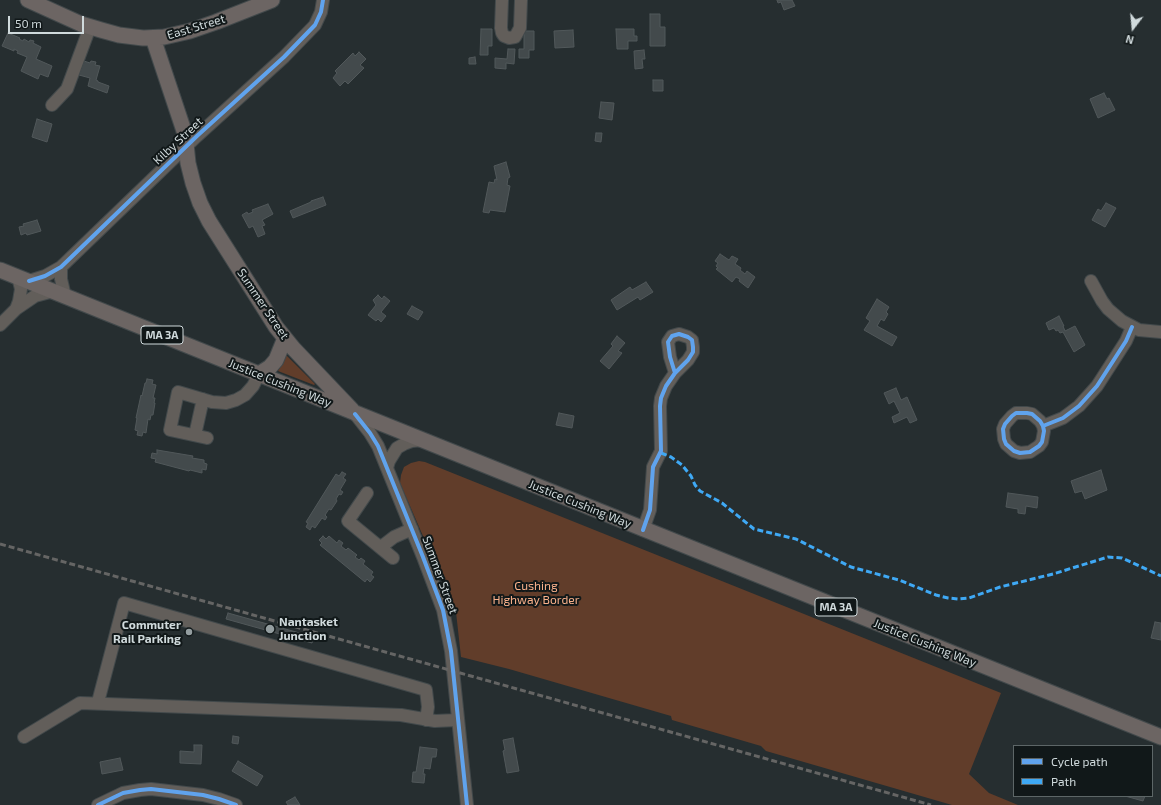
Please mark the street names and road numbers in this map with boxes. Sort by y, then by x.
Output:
street label: East Street [165,11,227,43]
street label: Kilby Street [150,114,206,168]
street label: Summer Street [234,266,292,342]
road number: MA 3A [141,326,183,344]
street label: Justice Cushing Way [226,356,334,410]
street label: Justice Cushing Way [526,477,634,531]
street label: Summer Street [419,534,461,616]
road number: MA 3A [815,598,857,616]
street label: Justice Cushing Way [871,616,979,670]

